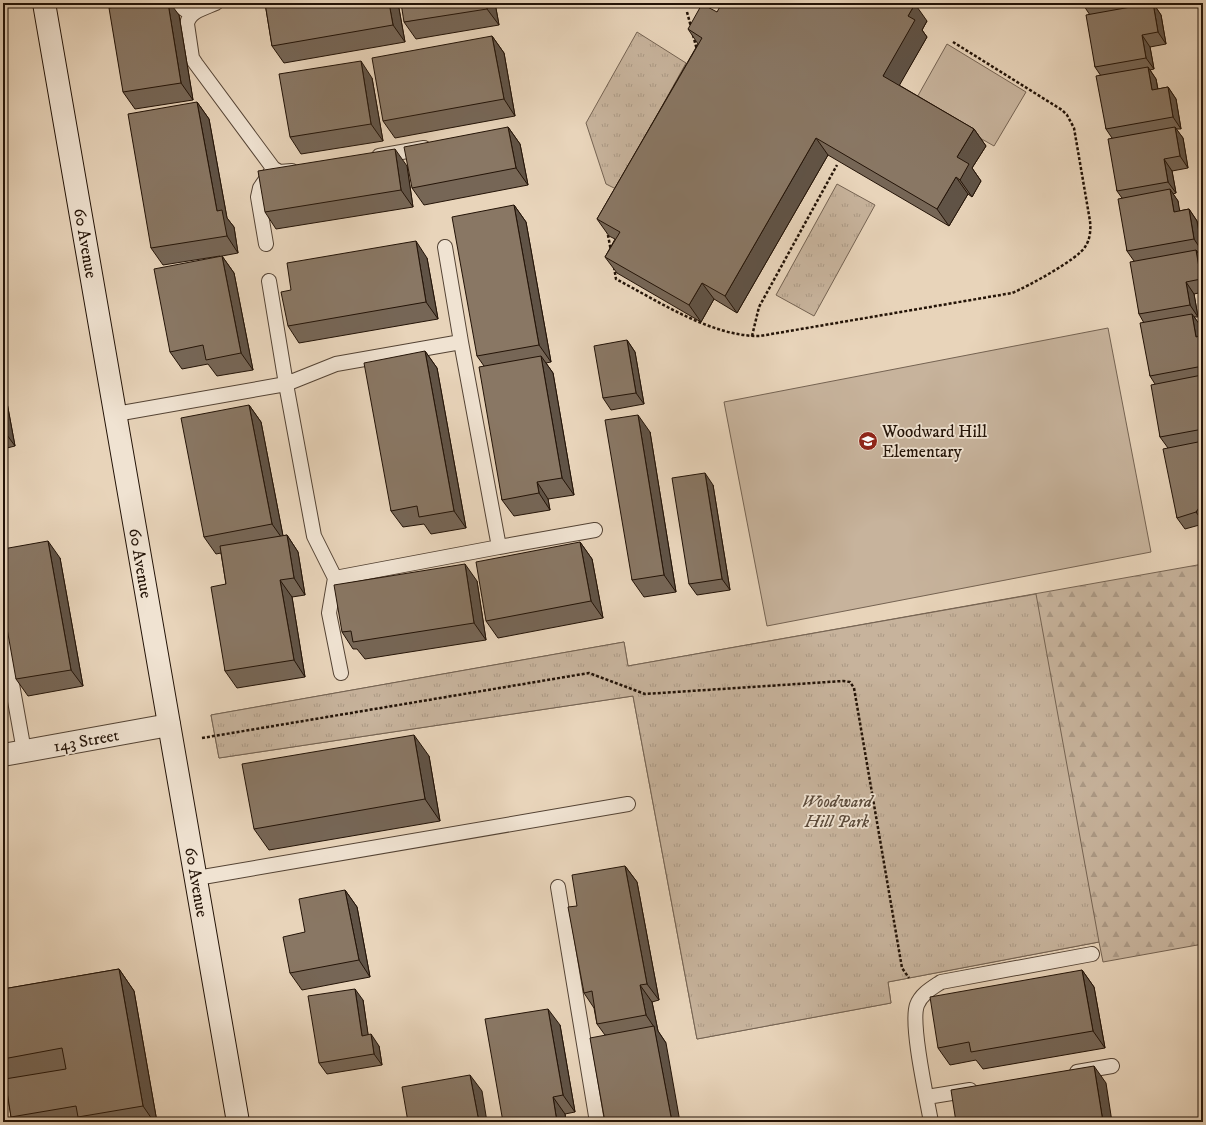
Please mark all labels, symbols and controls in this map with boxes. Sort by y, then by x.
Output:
street label: 60 Avenue [68,206,102,280]
place label: Woodward Hill Elementary [881,421,987,463]
school or university icon: Woodward Hill Elementary [857,430,879,452]
street label: 60 Avenue [123,526,157,600]
street label: 143 Street [52,724,121,758]
park label: Woodward Hill Park [802,791,875,833]
street label: 60 Avenue [179,845,213,919]

